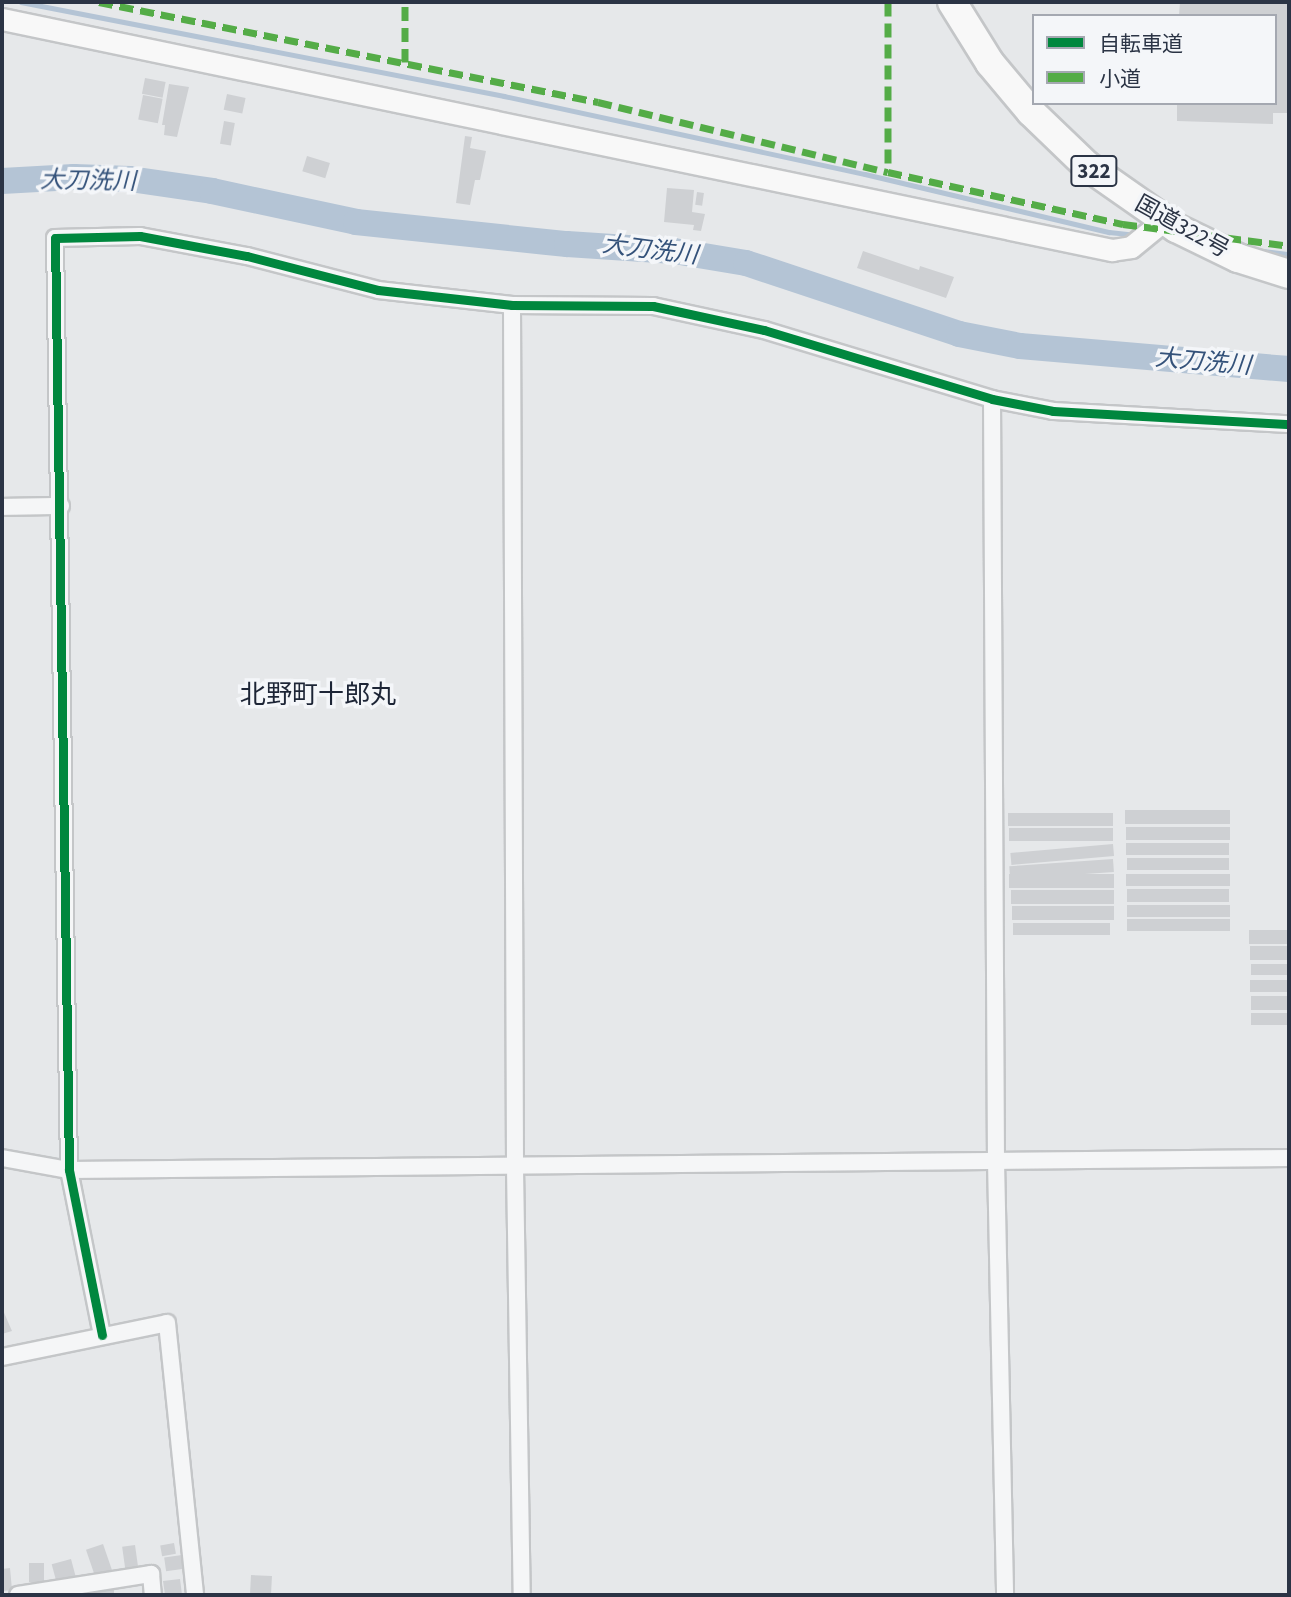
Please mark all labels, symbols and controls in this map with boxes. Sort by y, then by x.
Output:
legend [1032,14,1277,105]
text: 自転車道 [1099,29,1183,59]
text: 小道 [1099,64,1141,94]
road number: 322 [1070,154,1118,188]
water label: 大刀洗川 [40,166,136,196]
street label: 国道322号 [1130,190,1234,264]
water label: 大刀洗川 [601,230,699,270]
water label: 大刀洗川 [1154,343,1252,381]
district label: 北野町十郎丸 [240,679,396,711]

